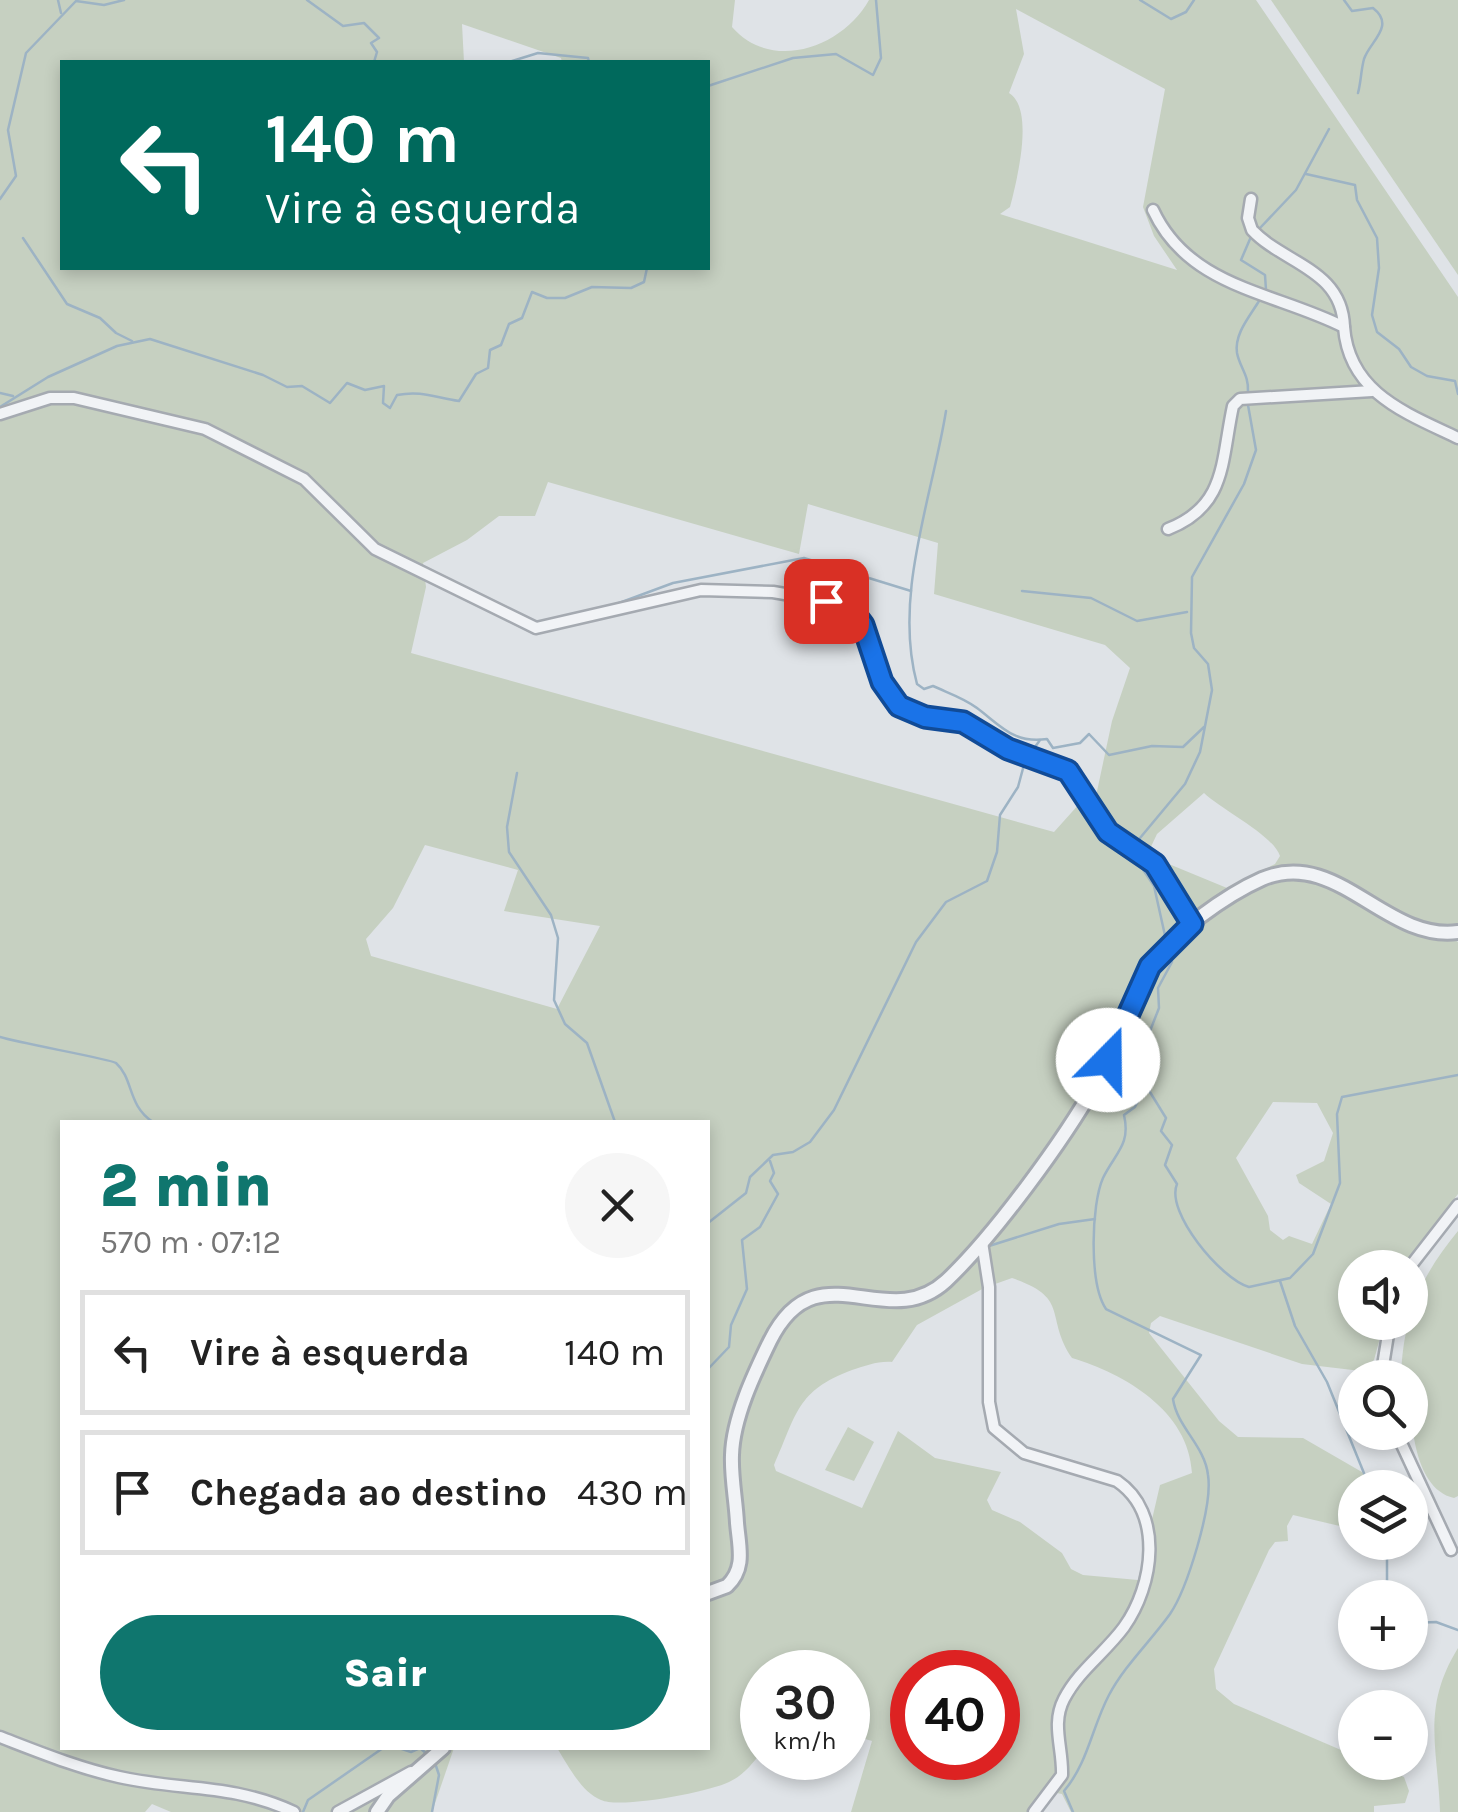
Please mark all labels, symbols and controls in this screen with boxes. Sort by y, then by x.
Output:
text: 140 m [265,98,460,180]
icon: left [100,100,230,230]
text: Vire à esquerda [265,182,580,234]
pin [784,559,869,644]
icon: arrive [799,574,854,629]
position arrow [1056,1008,1160,1112]
text: 2 min [100,1151,272,1221]
button: close [565,1153,670,1258]
text: 570 m · 07:12 [100,1224,281,1261]
map controls [1338,1250,1428,1780]
button: sound [1338,1250,1428,1340]
icon: left [105,1325,160,1380]
text: Vire à esquerda [190,1330,470,1375]
text: 140 m [564,1330,665,1375]
button: search [1338,1360,1428,1450]
icon: arrive [105,1465,160,1520]
text: Chegada ao destino [190,1470,547,1515]
text: 430 m [577,1470,688,1515]
button: layers [1338,1470,1428,1560]
button: + [1338,1580,1428,1670]
button: Sair [100,1615,670,1730]
speed limit sign: 40 [890,1650,1020,1780]
text: 30 [774,1673,836,1732]
button: − [1338,1690,1428,1780]
text: km/h [773,1726,837,1755]

